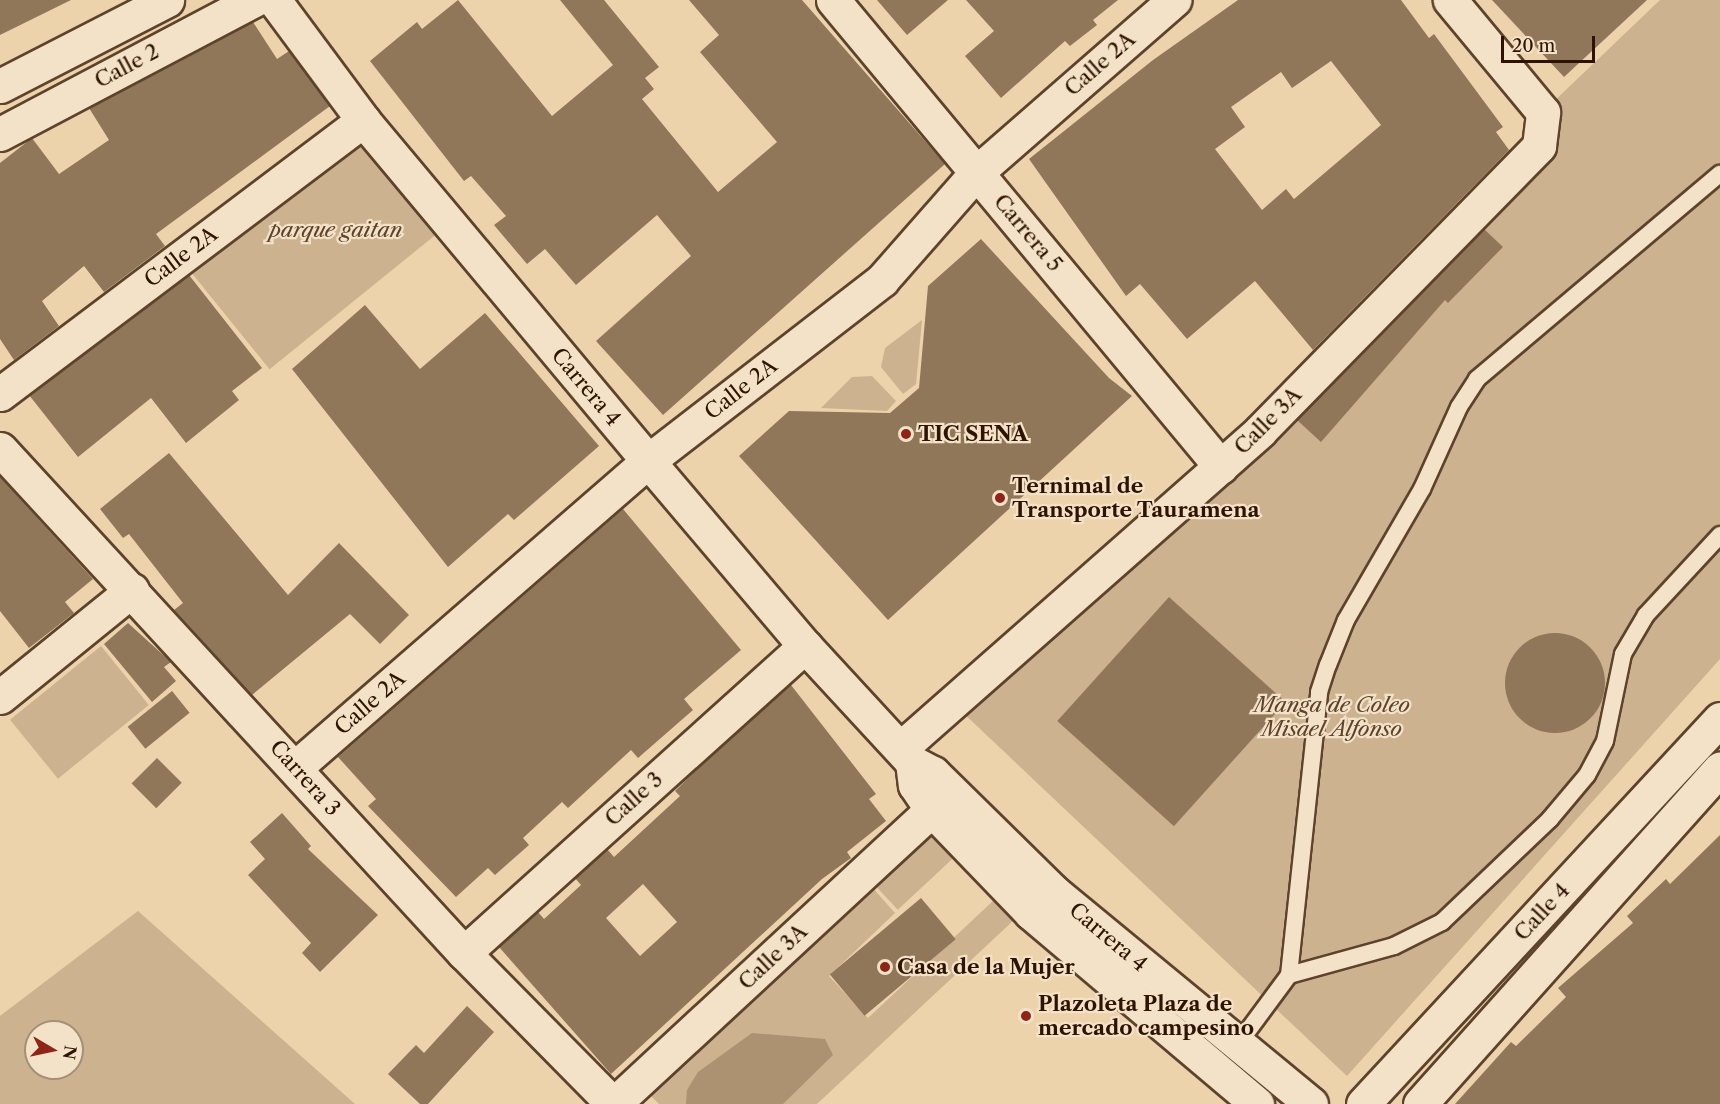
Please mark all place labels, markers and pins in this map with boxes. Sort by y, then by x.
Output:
place label: TIC SENA [918,421,1028,447]
marker: TIC SENA [899,427,913,441]
place label: Ternimal de Transporte Tauramena [1012,473,1260,523]
marker: Ternimal de Transporte Tauramena [993,491,1007,505]
place label: Casa de la Mujer [897,954,1075,980]
marker: Casa de la Mujer [878,960,892,974]
place label: Plazoleta Plaza de mercado campesino [1038,991,1254,1041]
marker: Plazoleta Plaza de mercado campesino [1019,1009,1033,1023]

